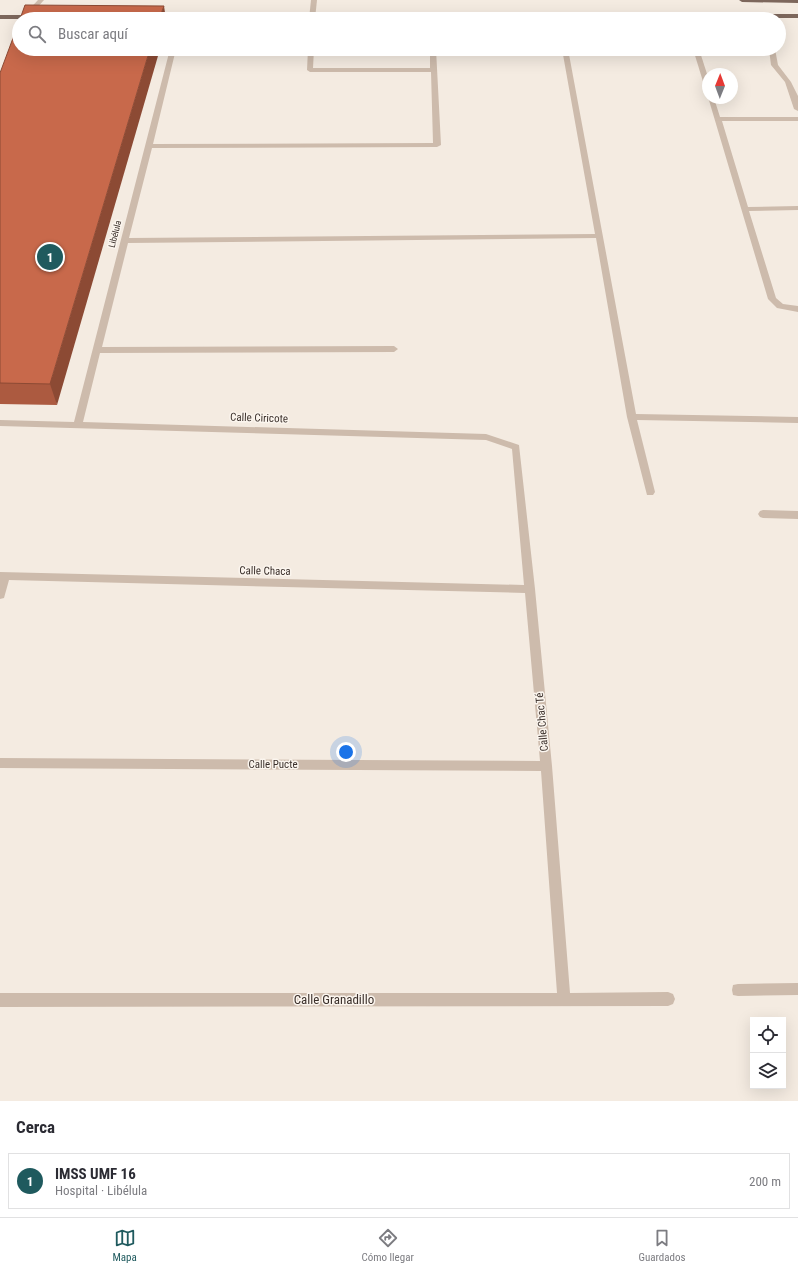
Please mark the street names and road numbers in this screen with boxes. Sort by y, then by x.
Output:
street label: Libélula [107,219,123,249]
street label: Calle Ciricote [230,410,288,426]
street label: Calle Chaca [239,564,291,578]
street label: Calle Chac Té [533,692,551,752]
street label: Calle Pucte [248,758,298,771]
street label: Calle Granadillo [294,992,374,1007]

